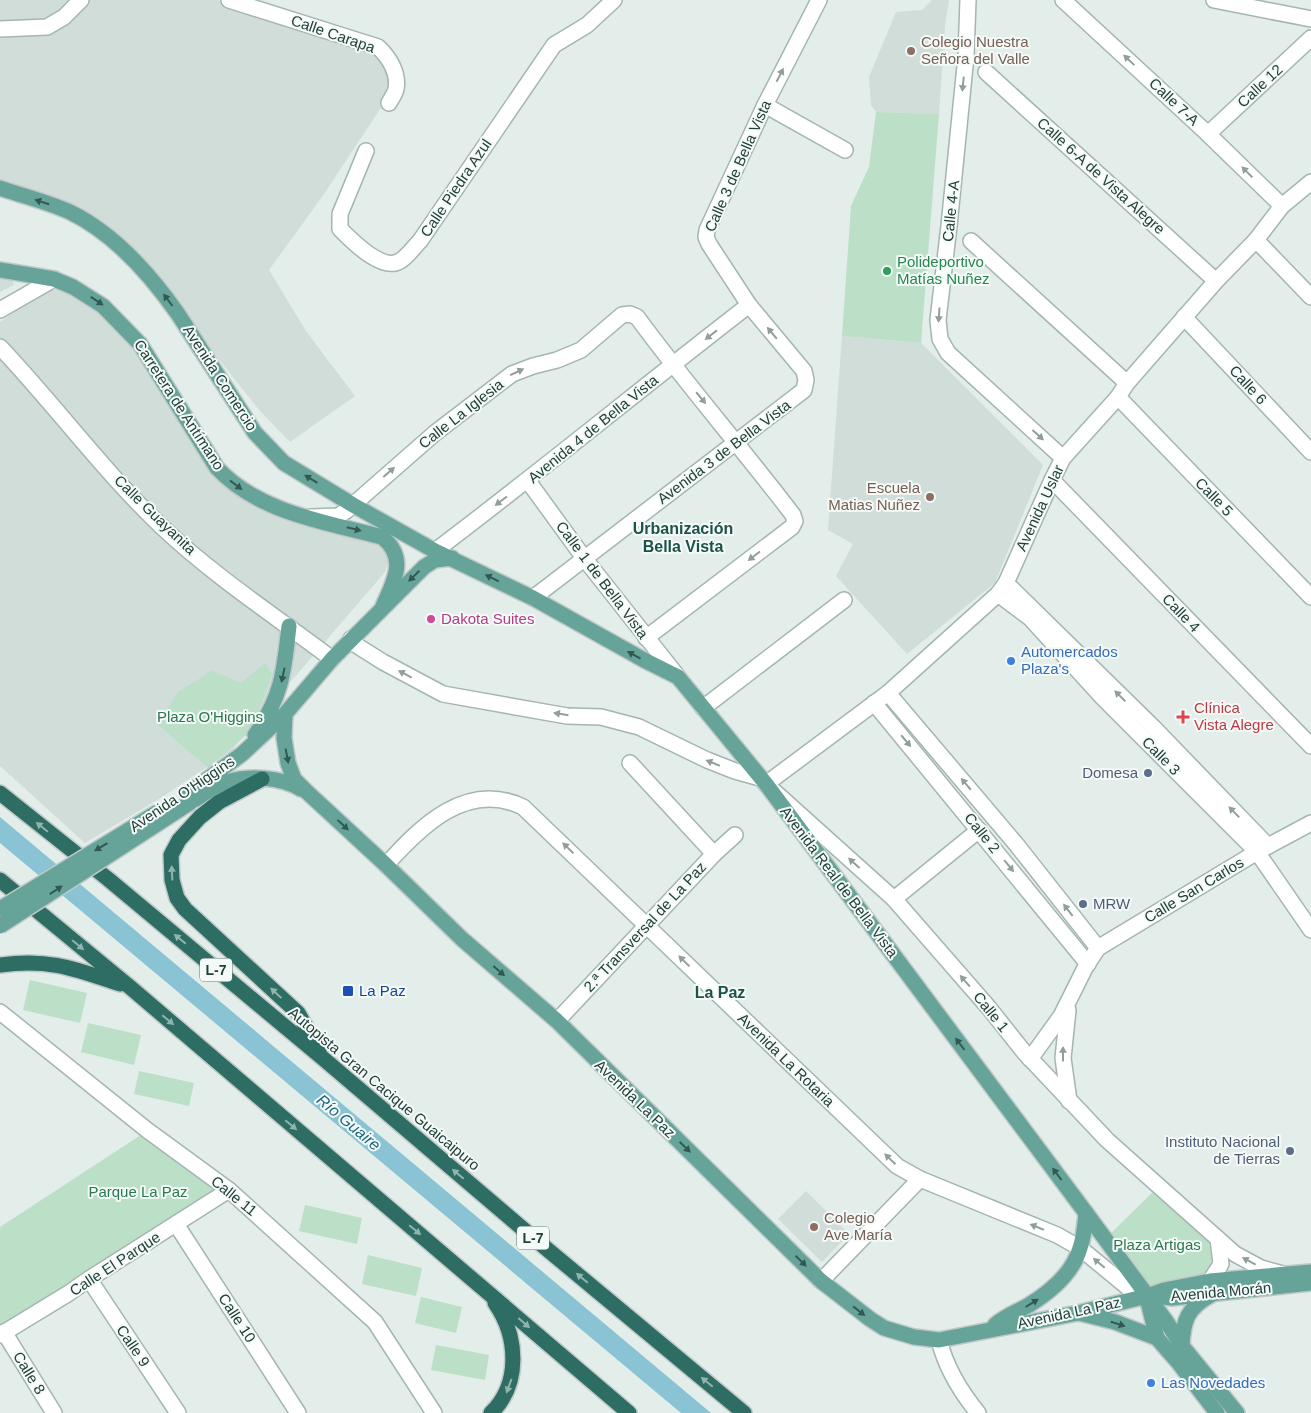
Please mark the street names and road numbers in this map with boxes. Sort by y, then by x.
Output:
street label: Calle Carapa [289,11,378,56]
street label: Calle 12 [1234,61,1286,111]
street label: Calle 7-A [1146,74,1203,129]
street label: Calle 3 de Bella Vista [701,97,775,234]
street label: Calle 6-A de Vista Alegre [1034,114,1169,237]
street label: Calle Piedra Azul [417,136,495,240]
street label: Calle 4-A [939,179,962,243]
street label: Avenida Comercio [180,322,261,434]
street label: Carretera de Antímano [131,336,228,473]
street label: Calle 6 [1226,362,1271,408]
street label: Avenida 4 de Bella Vista [524,371,662,486]
street label: Calle La Iglesia [415,375,507,452]
street label: Avenida 3 de Bella Vista [654,396,794,507]
street label: Avenida Uslar [1012,462,1067,554]
street label: Calle Guayanita [111,471,200,558]
street label: Calle 5 [1192,474,1237,519]
street label: Calle 1 de Bella Vista [553,518,652,642]
street label: Calle 4 [1159,590,1204,635]
street label: Calle 3 [1139,733,1184,778]
street label: Avenida O'Higgins [126,752,237,835]
street label: Avenida Real de Bella Vista [777,803,902,961]
street label: Calle 2 [961,809,1004,856]
street label: Calle San Carlos [1141,853,1246,926]
street label: 2.ª Transversal de La Paz [580,858,709,995]
road number: L-7 [200,958,232,982]
street label: Calle 1 [970,988,1013,1035]
street label: Autopista Gran Cacique Guaicaipuro [285,1004,483,1174]
street label: Avenida La Rotaria [735,1009,839,1110]
street label: Avenida La Paz [592,1056,679,1141]
street label: Calle 11 [208,1172,261,1219]
road number: L-7 [517,1226,549,1250]
street label: Calle El Parque [66,1228,163,1299]
street label: Avenida Morán [1170,1279,1272,1304]
street label: Calle 10 [215,1290,260,1345]
street label: Avenida La Paz [1016,1293,1122,1332]
street label: Calle 9 [113,1322,154,1370]
street label: Calle 8 [10,1348,49,1397]

